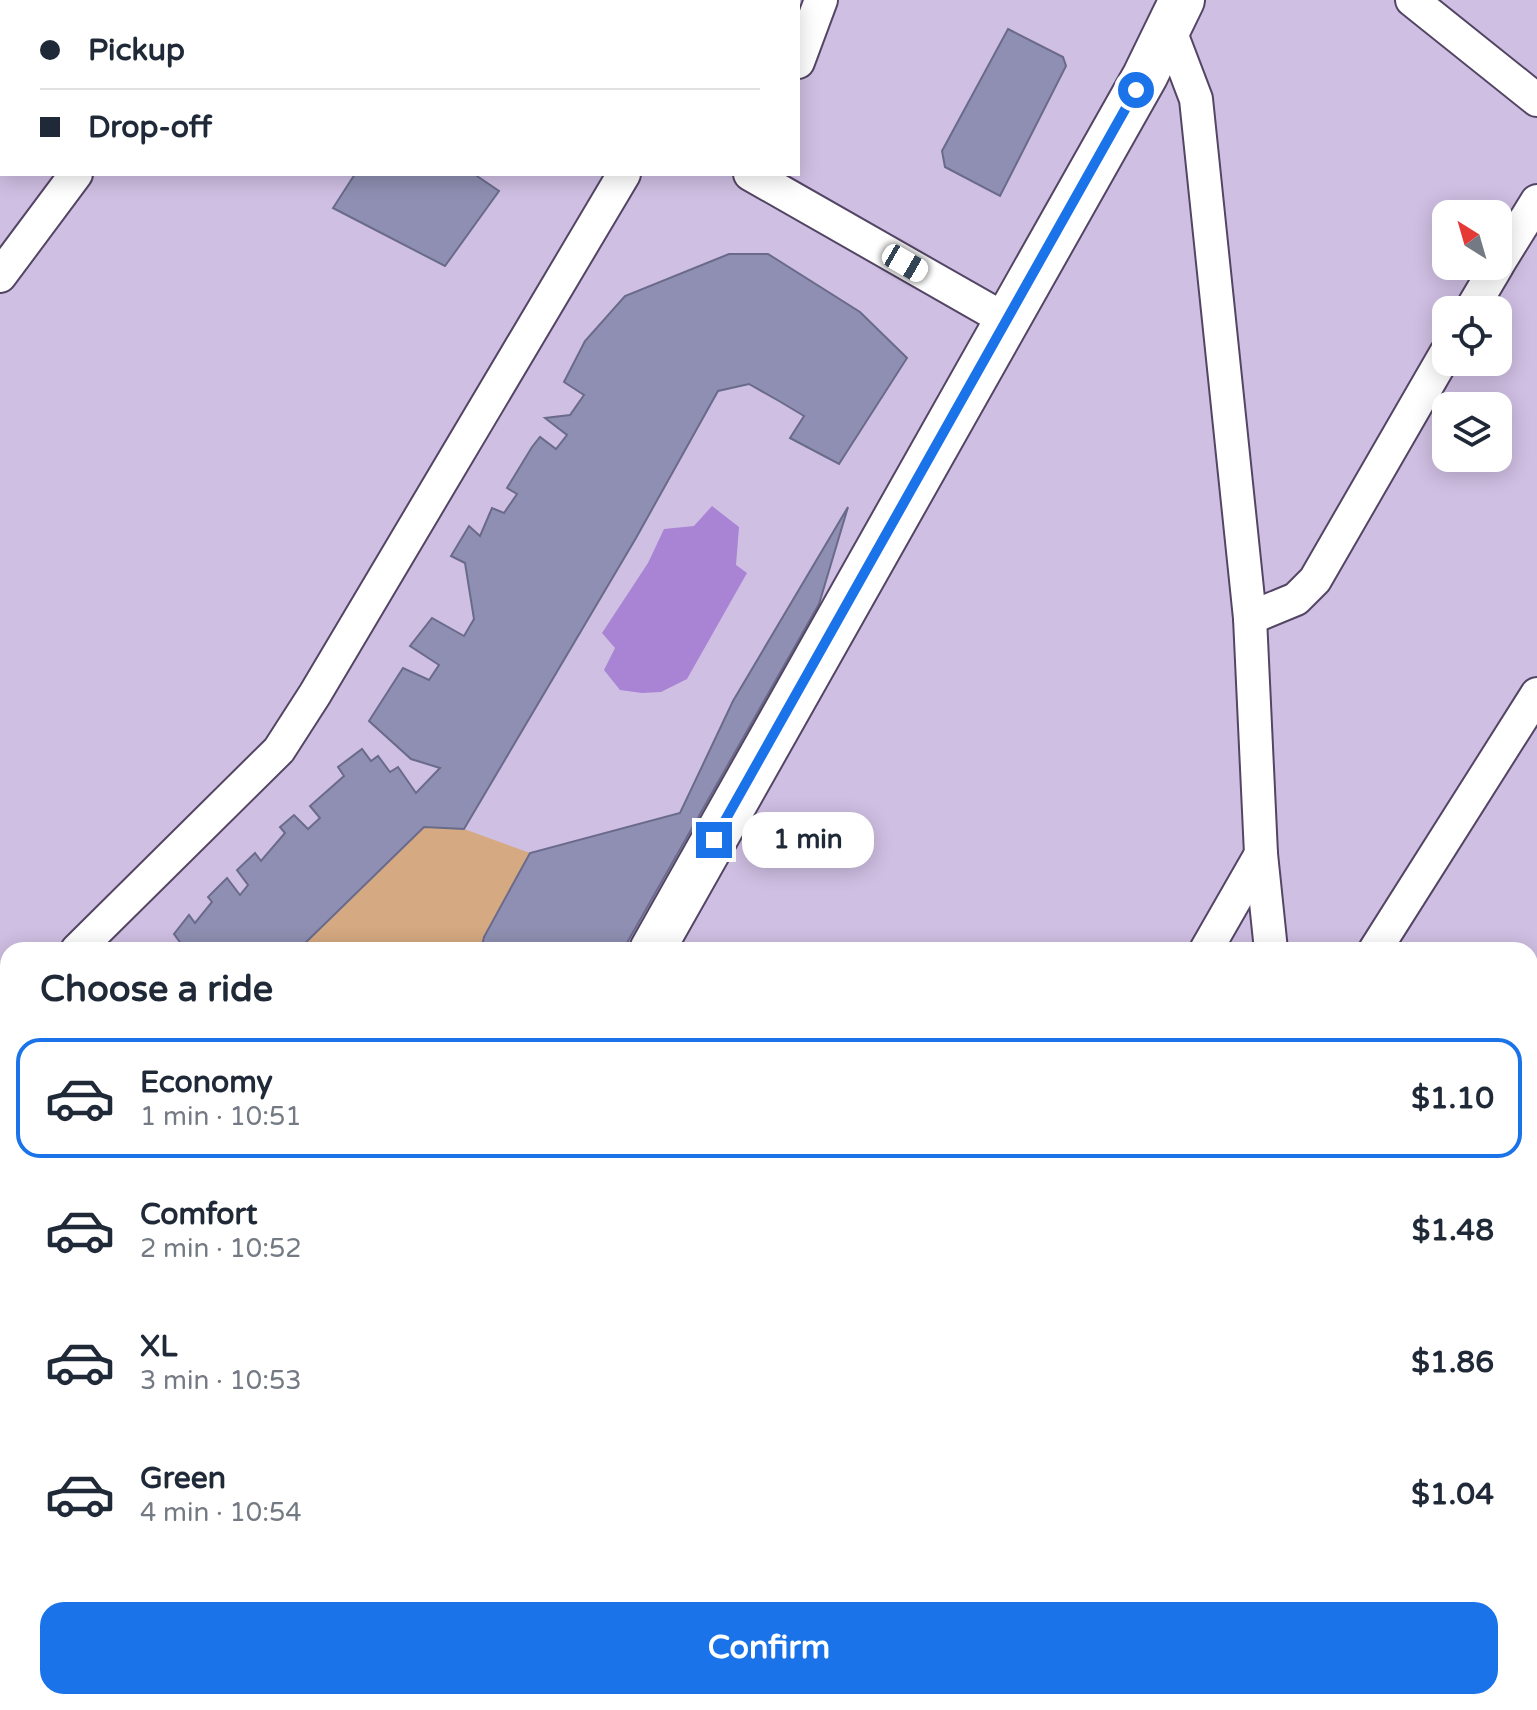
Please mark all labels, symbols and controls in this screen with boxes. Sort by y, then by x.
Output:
text: Pickup [88,32,185,69]
route start [1118,72,1154,108]
text: Drop-off [88,109,212,146]
north arrow [1432,200,1512,280]
map controls [1432,200,1512,472]
car [878,241,932,285]
button: locate [1432,296,1512,376]
button: layers [1432,392,1512,472]
callout: 1 min [742,812,874,868]
route end [696,822,732,858]
text: 1 min [773,824,843,855]
text: Choose a ride [40,968,273,1011]
icon: car [44,1062,116,1134]
text: Economy [140,1064,273,1101]
text: $1.10 [1411,1080,1494,1117]
text: 1 min · 10:51 [140,1101,302,1132]
icon: car [44,1194,116,1266]
text: Comfort [140,1196,258,1233]
text: $1.48 [1412,1212,1494,1249]
text: 2 min · 10:52 [140,1233,302,1264]
icon: car [44,1326,116,1398]
text: XL [140,1328,177,1365]
text: $1.86 [1411,1344,1494,1381]
text: 3 min · 10:53 [140,1365,302,1396]
icon: car [44,1458,116,1530]
text: Green [140,1460,226,1497]
text: $1.04 [1411,1476,1494,1513]
text: 4 min · 10:54 [140,1497,302,1528]
button: Confirm [40,1602,1498,1694]

